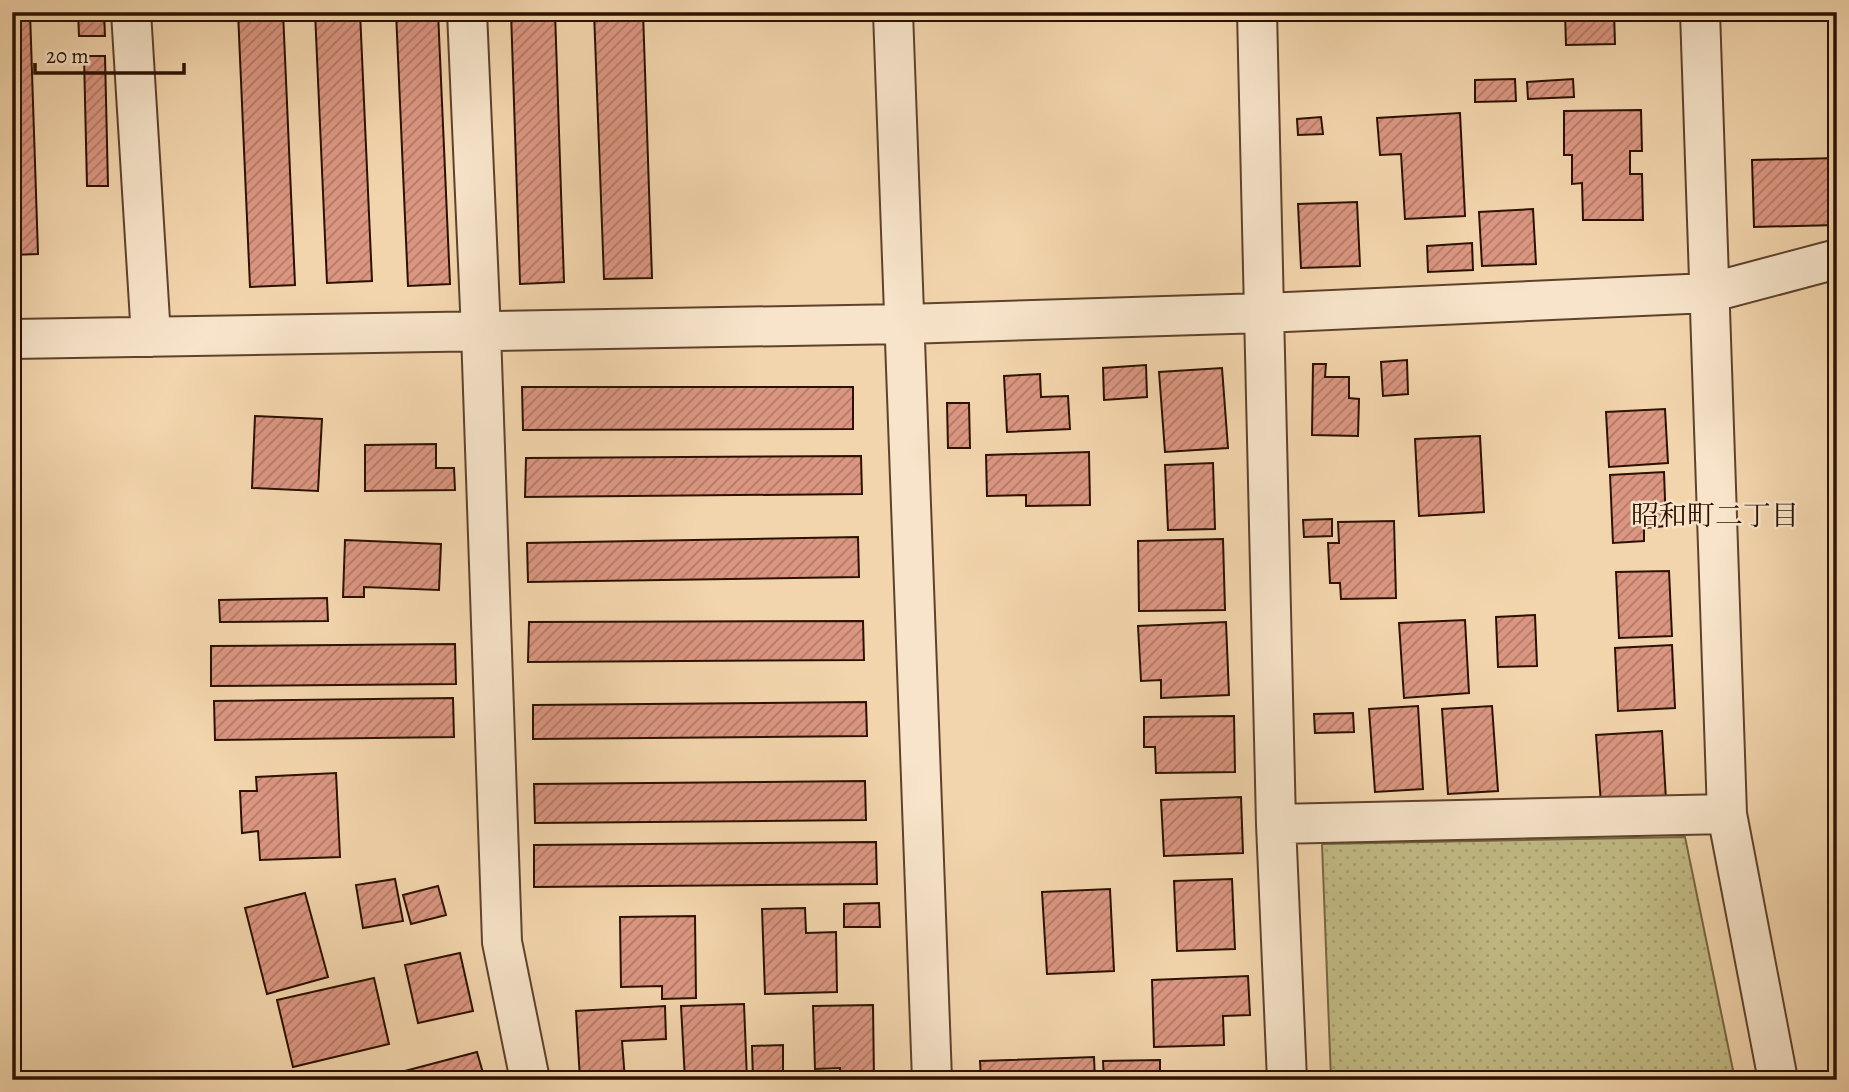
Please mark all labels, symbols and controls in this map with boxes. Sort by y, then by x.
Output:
scale bar [35,32,184,76]
text: 20 m [46,42,89,70]
district label: 昭和町二丁目 [1631,497,1799,535]

